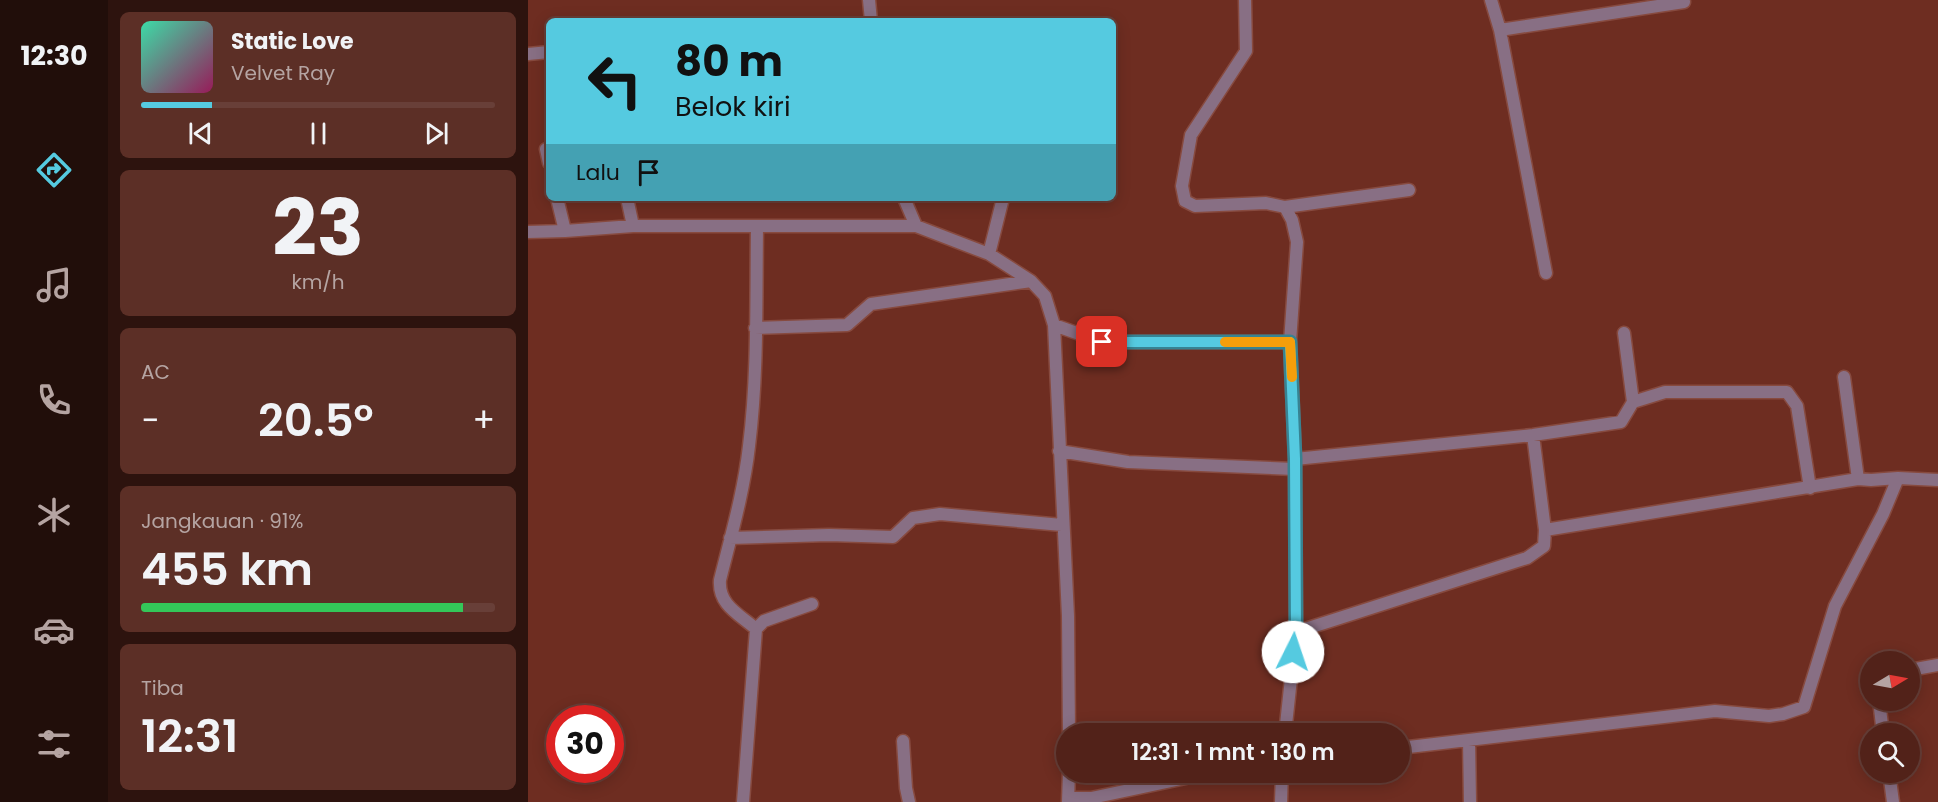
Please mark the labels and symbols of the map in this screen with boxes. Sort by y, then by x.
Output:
pin [1076,316,1127,367]
position arrow [1261,620,1325,684]
north arrow [1860,651,1920,711]
speed limit sign: 30 [546,705,624,783]

